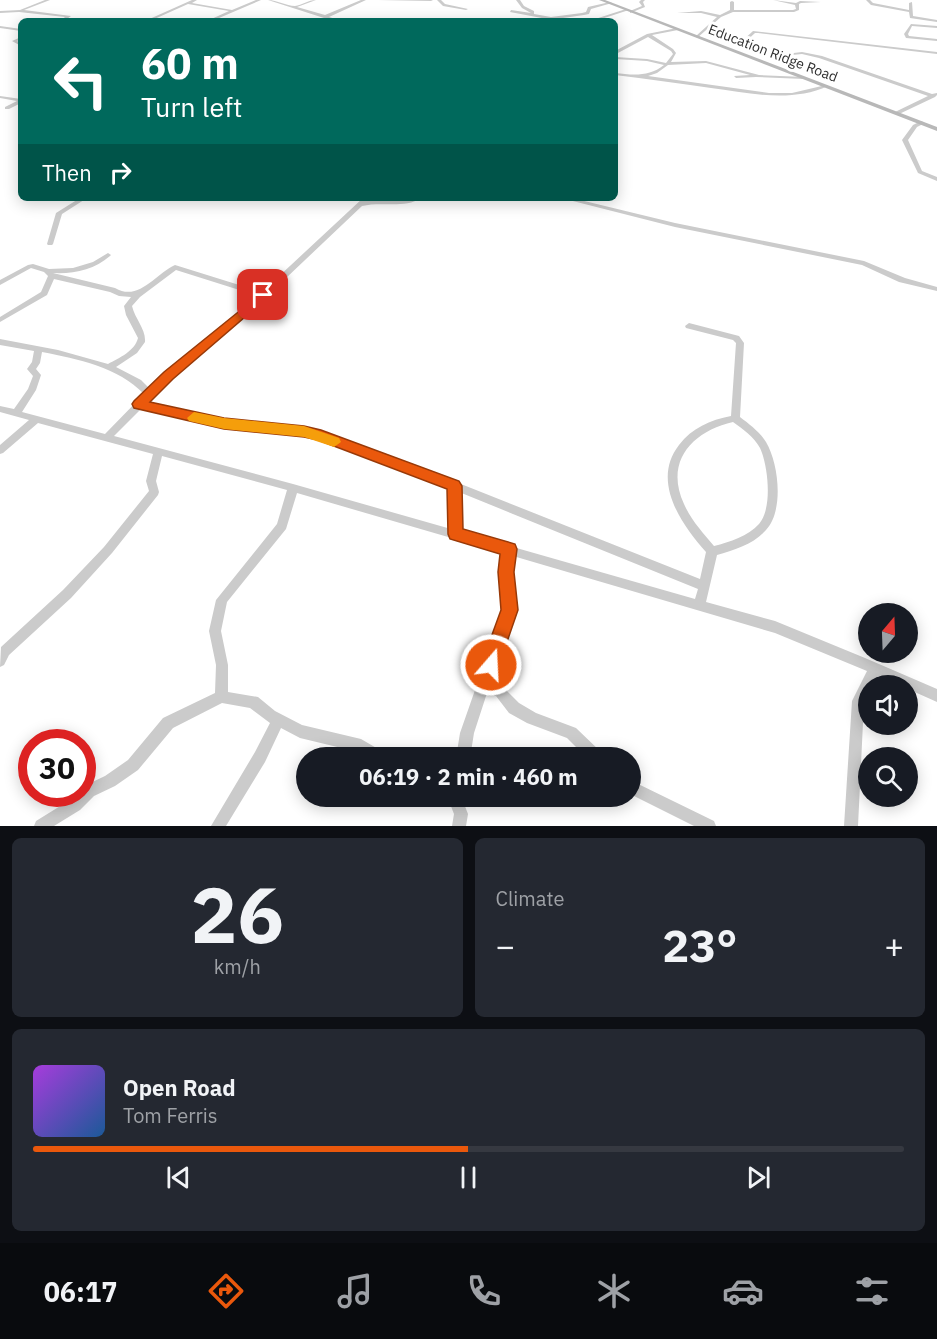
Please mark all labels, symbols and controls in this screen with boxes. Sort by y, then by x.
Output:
street label: Education Ridge Road [706,20,840,86]
text: 60 m [141,36,239,91]
icon: left [42,42,120,120]
text: Turn left [141,89,242,124]
icon: right [104,156,137,189]
text: Then [42,158,92,187]
pin [237,269,288,320]
icon: arrive [246,278,279,311]
north arrow [858,603,918,663]
map controls [858,603,918,807]
position arrow [459,633,523,697]
button: sound [858,675,918,735]
speed limit sign: 30 [18,729,96,807]
button: search [858,747,918,807]
text: 06:19 · 2 min · 460 m [359,762,578,791]
text: 26 [190,863,284,964]
text: Climate [496,885,564,912]
text: 23° [662,916,737,974]
text: − [496,924,515,967]
text: + [884,924,904,967]
text: km/h [214,953,261,980]
text: Open Road [123,1073,236,1102]
text: Tom Ferris [123,1102,218,1129]
icon: previous [162,1161,195,1194]
icon: pause [452,1161,485,1194]
icon: next [742,1161,775,1194]
icon: directions [205,1270,247,1312]
icon: music [334,1270,376,1312]
icon: phone [463,1270,505,1312]
icon: climate [593,1270,635,1312]
icon: car [722,1270,764,1312]
icon: filters [851,1270,893,1312]
text: 06:17 [44,1274,117,1309]

